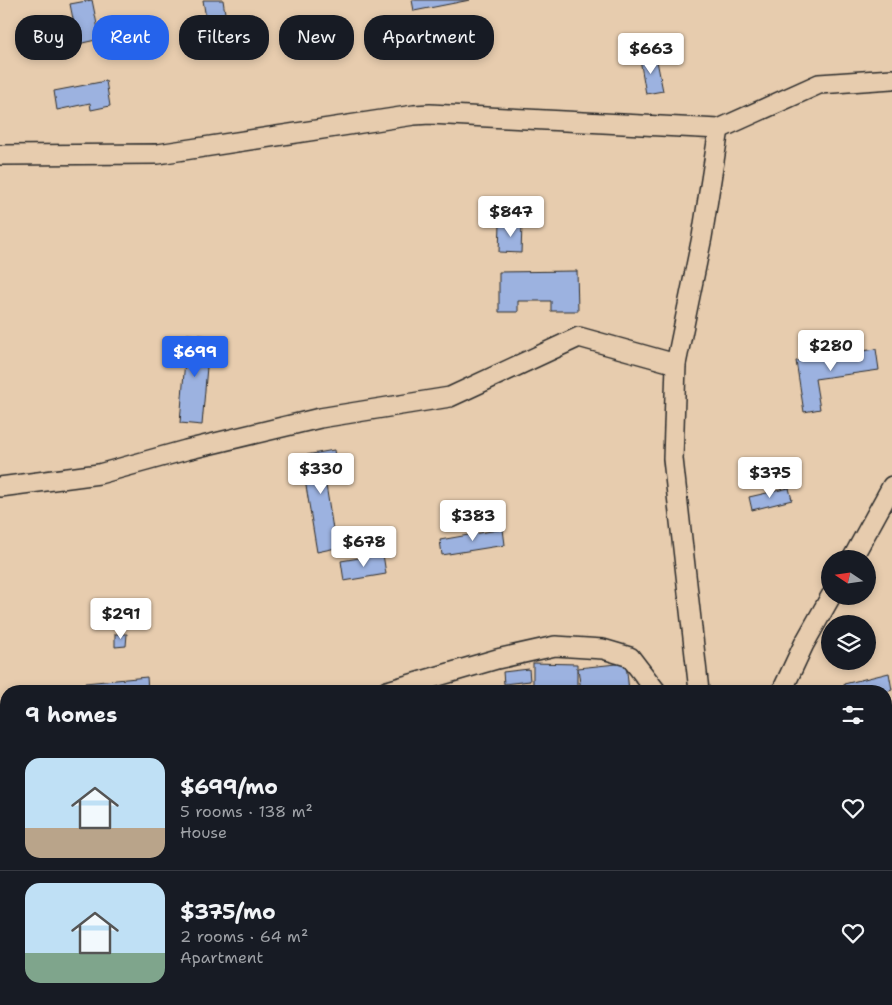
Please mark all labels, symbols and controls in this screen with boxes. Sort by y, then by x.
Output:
chip: Buy [15,15,82,60]
chip: Rent [92,15,169,60]
chip: Filters [179,15,269,60]
chip: New [279,15,354,60]
chip: Apartment [364,15,494,60]
pin: $663 [621,32,681,75]
text: $663 [629,38,673,59]
pin: $847 [481,196,541,238]
text: $847 [489,201,533,222]
pin: $280 [801,330,861,372]
text: $280 [809,335,853,356]
pin: $699 [165,336,225,378]
text: $699 [173,341,217,362]
pin: $330 [291,452,351,495]
pin: $375 [740,456,800,499]
text: $330 [299,458,343,479]
text: $375 [749,462,791,483]
pin: $383 [443,500,503,542]
text: $383 [451,505,495,526]
pin: $678 [334,526,394,568]
text: $678 [342,531,386,552]
north arrow [821,550,876,605]
map controls [821,550,876,670]
pin: $291 [91,598,151,640]
text: $291 [101,603,141,624]
button: layers [821,615,876,670]
text: 9 homes [25,701,117,729]
icon: filters [839,701,867,729]
text: $699/mo [180,773,278,801]
icon: home [65,778,125,838]
icon: heart [839,794,867,822]
text: 5 rooms · 138 m² [180,801,313,822]
text: House [180,822,227,843]
text: $375/mo [180,898,276,926]
icon: home [65,903,125,963]
icon: heart [839,919,867,947]
text: 2 rooms · 64 m² [180,926,308,947]
text: Apartment [180,947,263,968]

